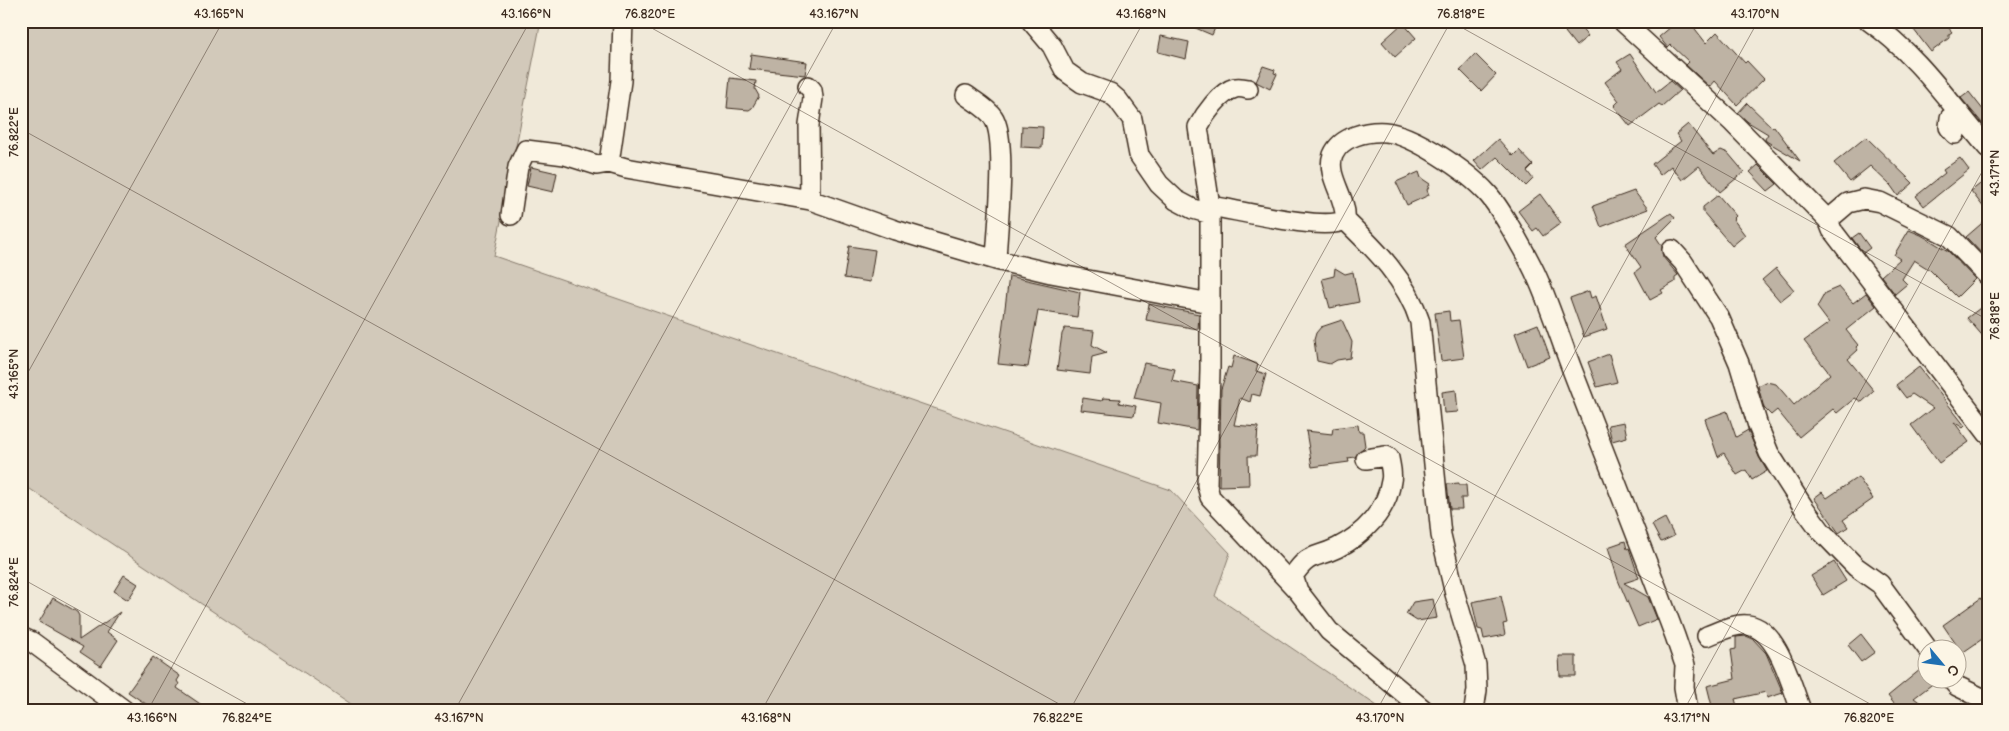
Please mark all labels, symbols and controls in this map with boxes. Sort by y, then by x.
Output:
text: 43.165°N [194,7,244,22]
text: 43.166°N [501,7,551,22]
text: 76.820°E [625,7,675,22]
text: 43.167°N [809,7,859,22]
text: 43.168°N [1116,7,1166,22]
text: 76.818°E [1437,7,1485,22]
text: 43.170°N [1730,7,1780,22]
text: 76.822°E [7,107,22,157]
text: 43.171°N [1988,150,2003,196]
text: 76.818°E [1988,292,2003,340]
text: 43.165°N [7,349,22,399]
text: 76.824°E [7,557,22,607]
north arrow [1916,638,1966,688]
text: С [1943,662,1963,679]
text: 43.166°N [127,711,177,726]
text: 76.824°E [222,711,272,726]
text: 43.167°N [434,711,484,726]
text: 43.168°N [741,711,791,726]
text: 76.822°E [1033,711,1083,726]
text: 43.170°N [1355,711,1405,726]
text: 43.171°N [1664,711,1710,726]
text: 76.820°E [1844,711,1894,726]

